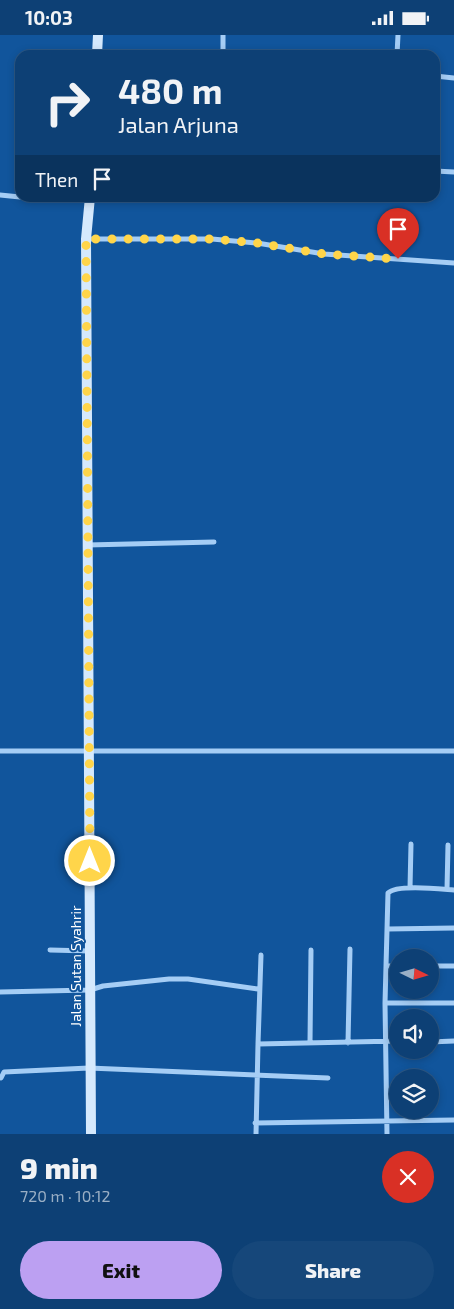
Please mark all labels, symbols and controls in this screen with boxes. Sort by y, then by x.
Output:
text: 10:03 [25,6,73,29]
text: 480 m [118,69,223,111]
icon: right [35,70,100,135]
text: Jalan Arjuna [118,111,239,137]
icon: arrive [88,165,116,193]
text: Then [35,168,78,191]
pin [377,208,419,259]
icon: arrive [384,215,412,243]
position arrow [63,834,115,886]
street label: Jalan Sutan Syahrir [67,905,84,1027]
north arrow [389,949,439,999]
map controls [389,949,439,1119]
button: sound [389,1009,439,1059]
button: layers [389,1069,439,1119]
text: 9 min [20,1149,98,1185]
button: close [382,1151,434,1203]
text: 720 m · 10:12 [20,1186,110,1205]
button: Exit [20,1241,222,1299]
button: Share [232,1241,434,1299]

